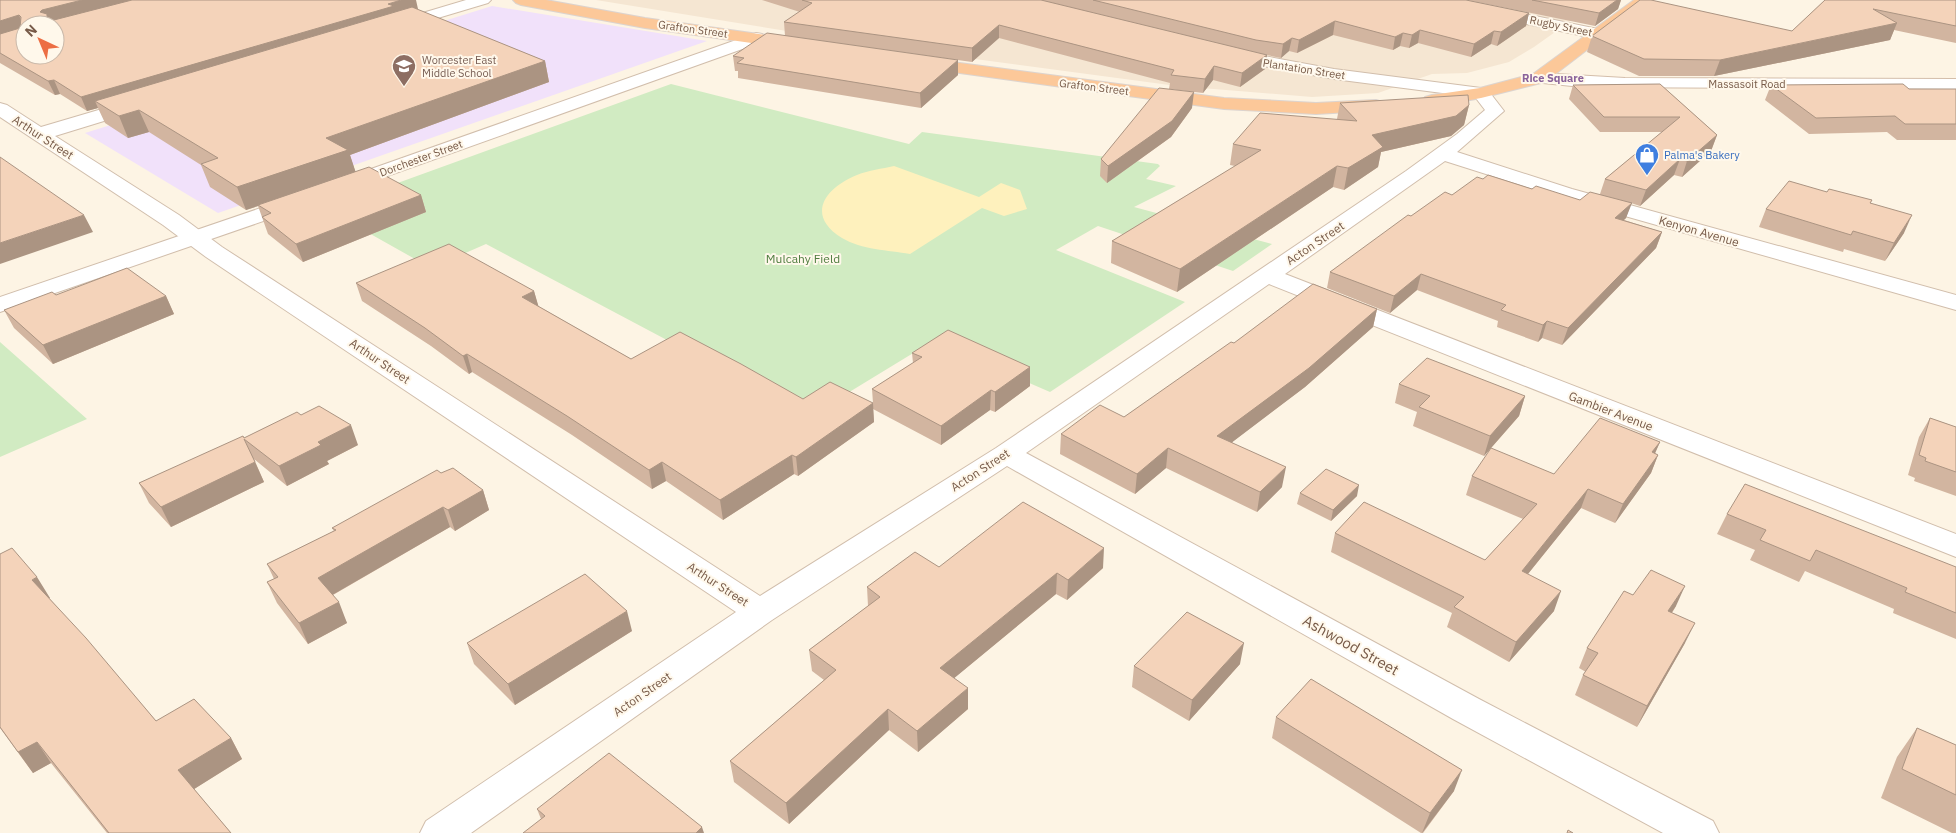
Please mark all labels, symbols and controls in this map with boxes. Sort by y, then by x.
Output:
street label: Rugby Street [1528,13,1594,39]
north arrow [15,15,65,65]
street label: Grafton Street [657,17,729,41]
text: N [21,21,41,41]
school or university icon: Worcester East Middle School [391,53,417,87]
place label: Worcester East Middle School [422,53,497,80]
street label: Plantation Street [1262,56,1346,82]
district label: Rice Square [1522,71,1584,85]
street label: Grafton Street [1058,76,1130,98]
street label: Massasoit Road [1708,77,1786,91]
street label: Arthur Street [10,112,76,162]
street label: Dorchester Street [378,136,465,180]
shop icon: Palma's Bakery [1634,142,1660,176]
place label: Palma's Bakery [1664,148,1740,162]
street label: Kenyon Avenue [1657,212,1741,250]
street label: Acton Street [1283,218,1347,268]
park label: Mulcahy Field [766,251,840,266]
street label: Arthur Street [347,335,413,387]
street label: Gambier Avenue [1567,388,1656,434]
street label: Acton Street [948,445,1012,495]
street label: Arthur Street [685,559,751,609]
street label: Ashwood Street [1300,611,1402,679]
street label: Acton Street [610,669,674,719]

